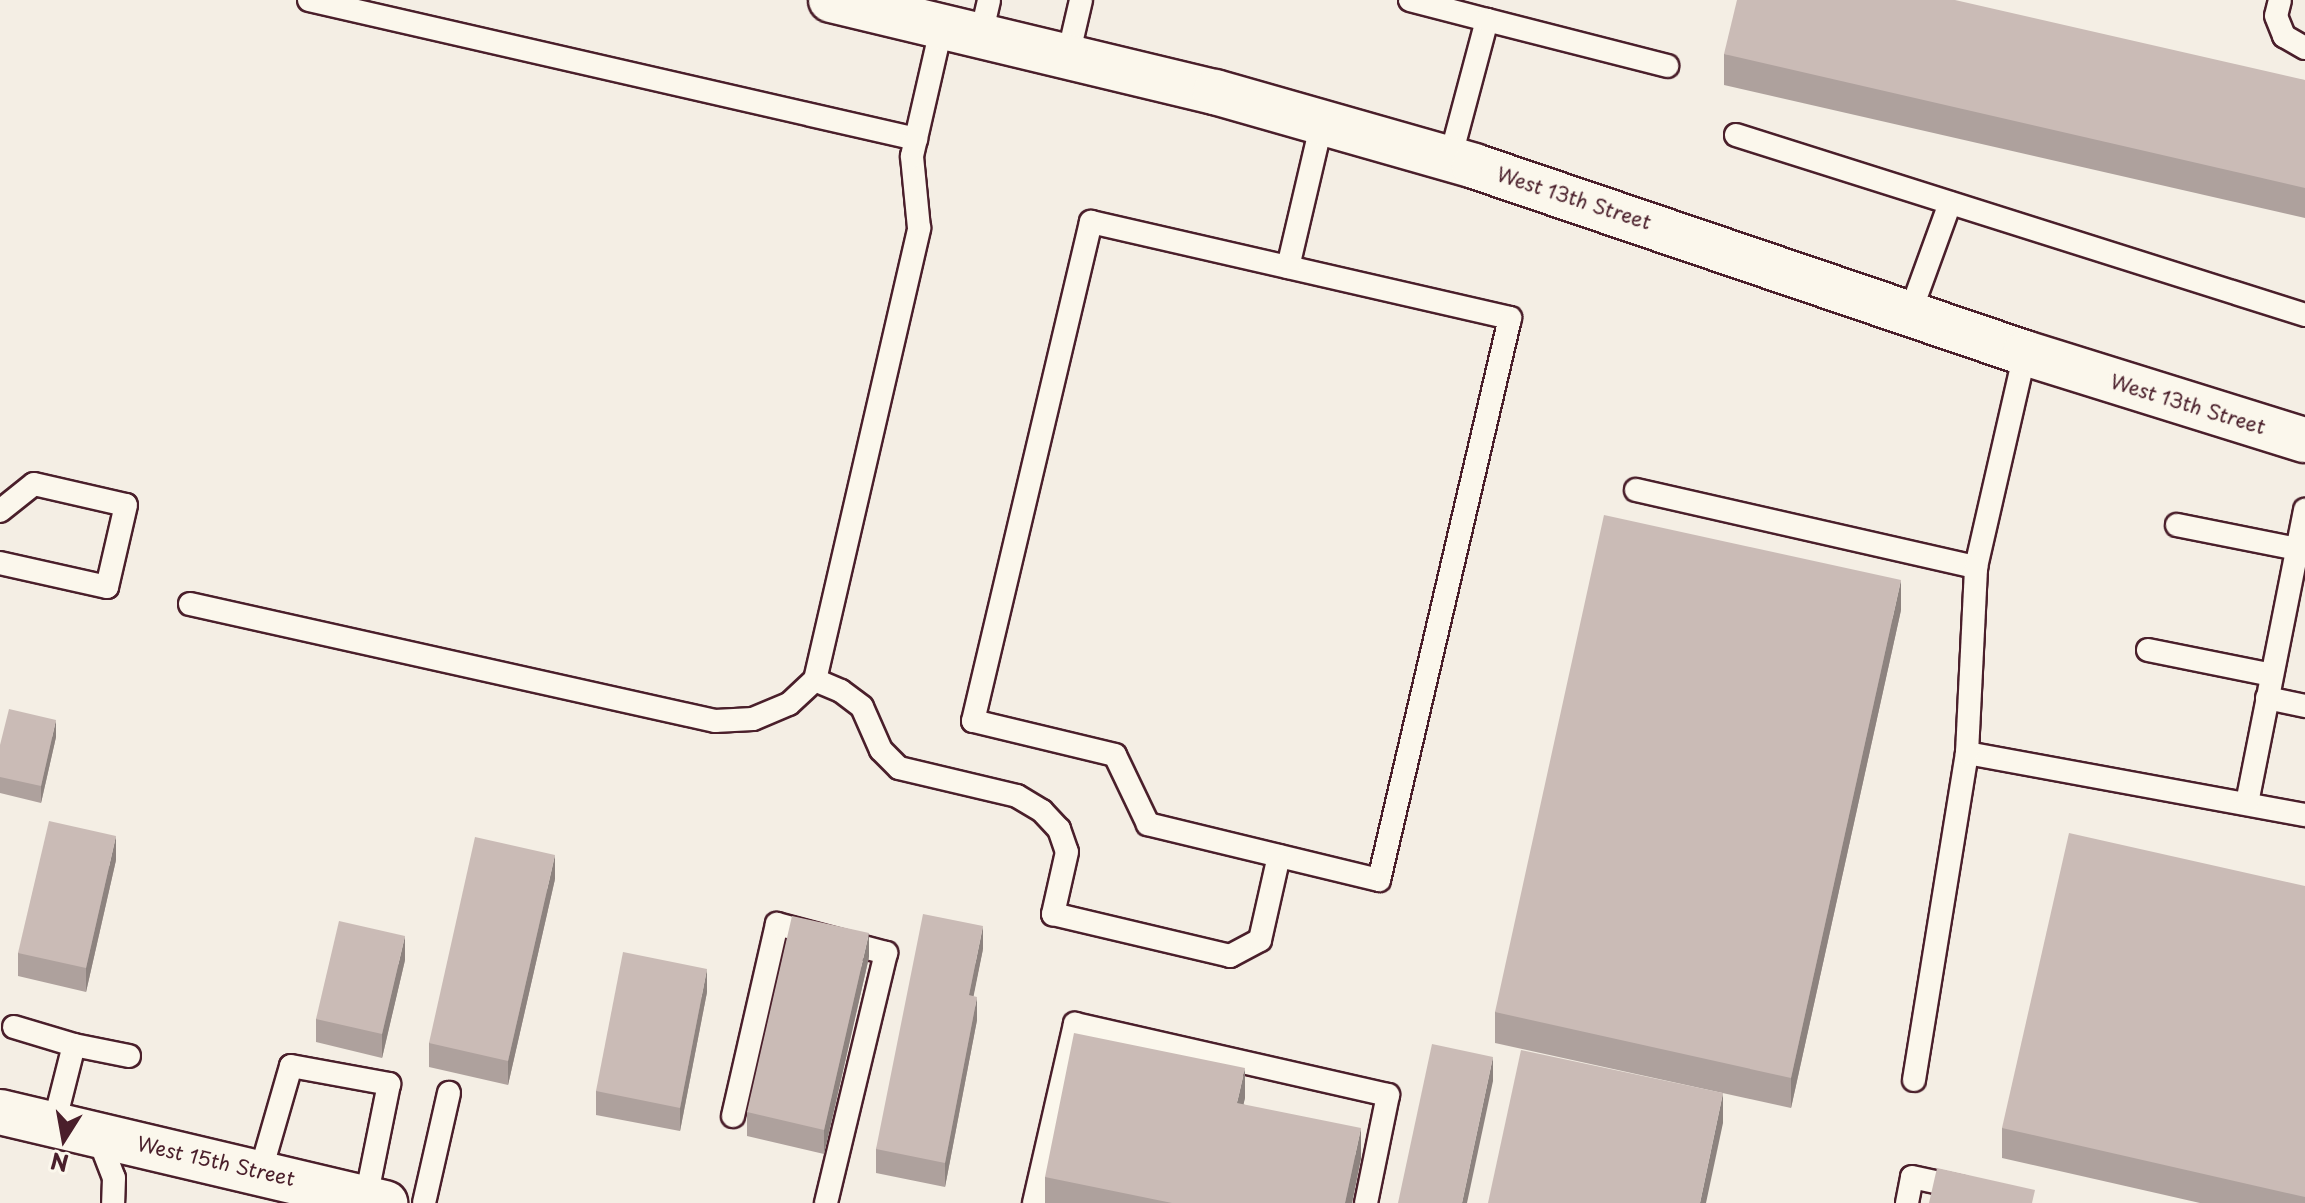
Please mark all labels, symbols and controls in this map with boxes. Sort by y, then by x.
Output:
street label: West 13th Street [1494,162,1654,234]
street label: West 13th Street [2108,369,2268,439]
north arrow [24,1099,104,1179]
street label: West 15th Street [135,1131,297,1191]
text: N [48,1145,71,1181]

